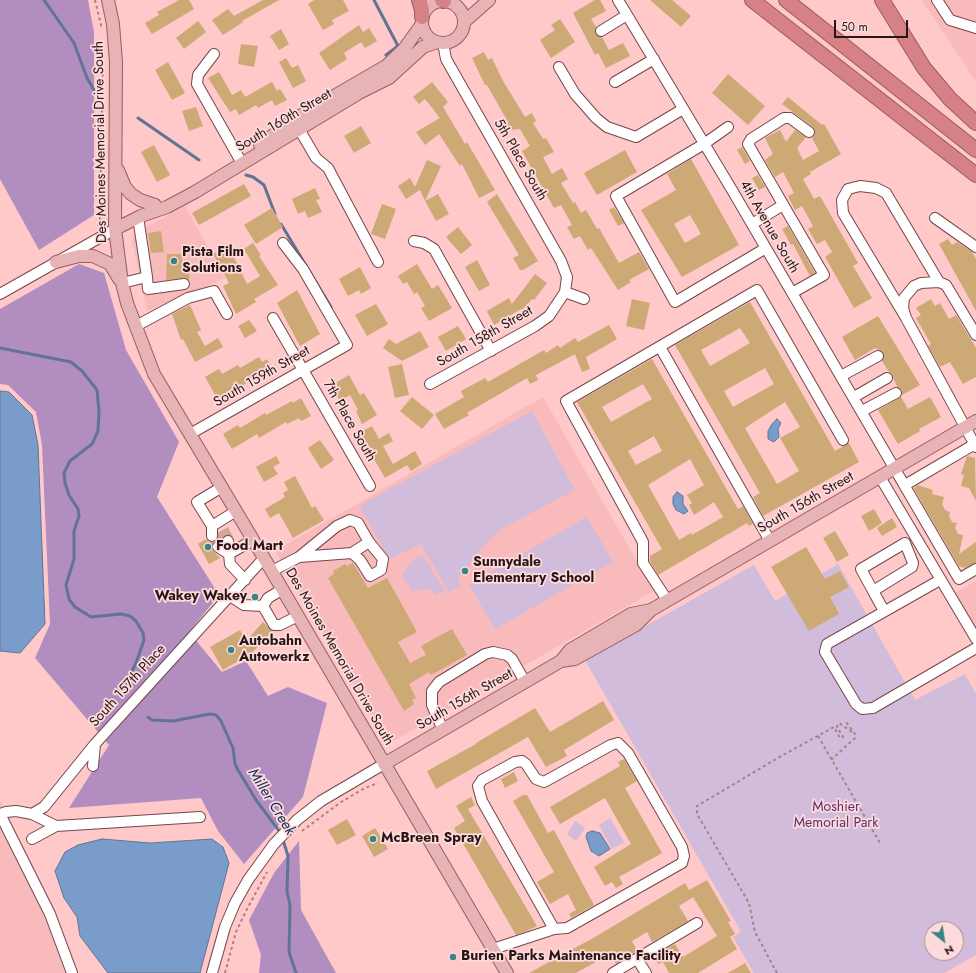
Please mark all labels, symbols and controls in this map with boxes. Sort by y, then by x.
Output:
scale bar [836,12,910,38]
text: 50 m [841,18,868,36]
street label: Des Moines Memorial Drive South [91,41,111,243]
street label: South 160th Street [233,86,335,156]
street label: 5th Place South [490,116,550,204]
street label: 4th Avenue South [736,178,802,276]
place label: Pista Film Solutions [182,245,244,278]
marker: Pista Film Solutions [169,256,179,266]
street label: South 158th Street [434,303,536,371]
street label: South 159th Street [211,343,313,411]
street label: 7th Place South [319,377,379,465]
street label: South 156th Street [755,469,857,537]
place label: Food Mart [216,539,283,555]
marker: Food Mart [203,542,213,552]
place label: Sunnydale Elementary School [473,555,594,588]
street label: Des Moines Memorial Drive South [281,565,397,749]
marker: Sunnydale Elementary School [460,566,470,576]
place label: Wakey Wakey [155,589,247,605]
marker: Wakey Wakey [250,592,260,602]
place label: Autobahn Autowerkz [239,634,310,666]
street label: South 157th Place [86,641,170,731]
marker: Autobahn Autowerkz [226,645,236,655]
street label: South 156th Street [414,666,516,734]
water label: Miller Creek [243,765,299,839]
park label: Moshier Memorial Park [794,800,878,832]
place label: McBreen Spray [381,831,481,847]
marker: McBreen Spray [368,834,378,844]
north arrow [924,921,964,961]
text: N [942,941,957,960]
place label: Burien Parks Maintenance Facility [461,949,681,965]
marker: Burien Parks Maintenance Facility [448,952,458,962]

